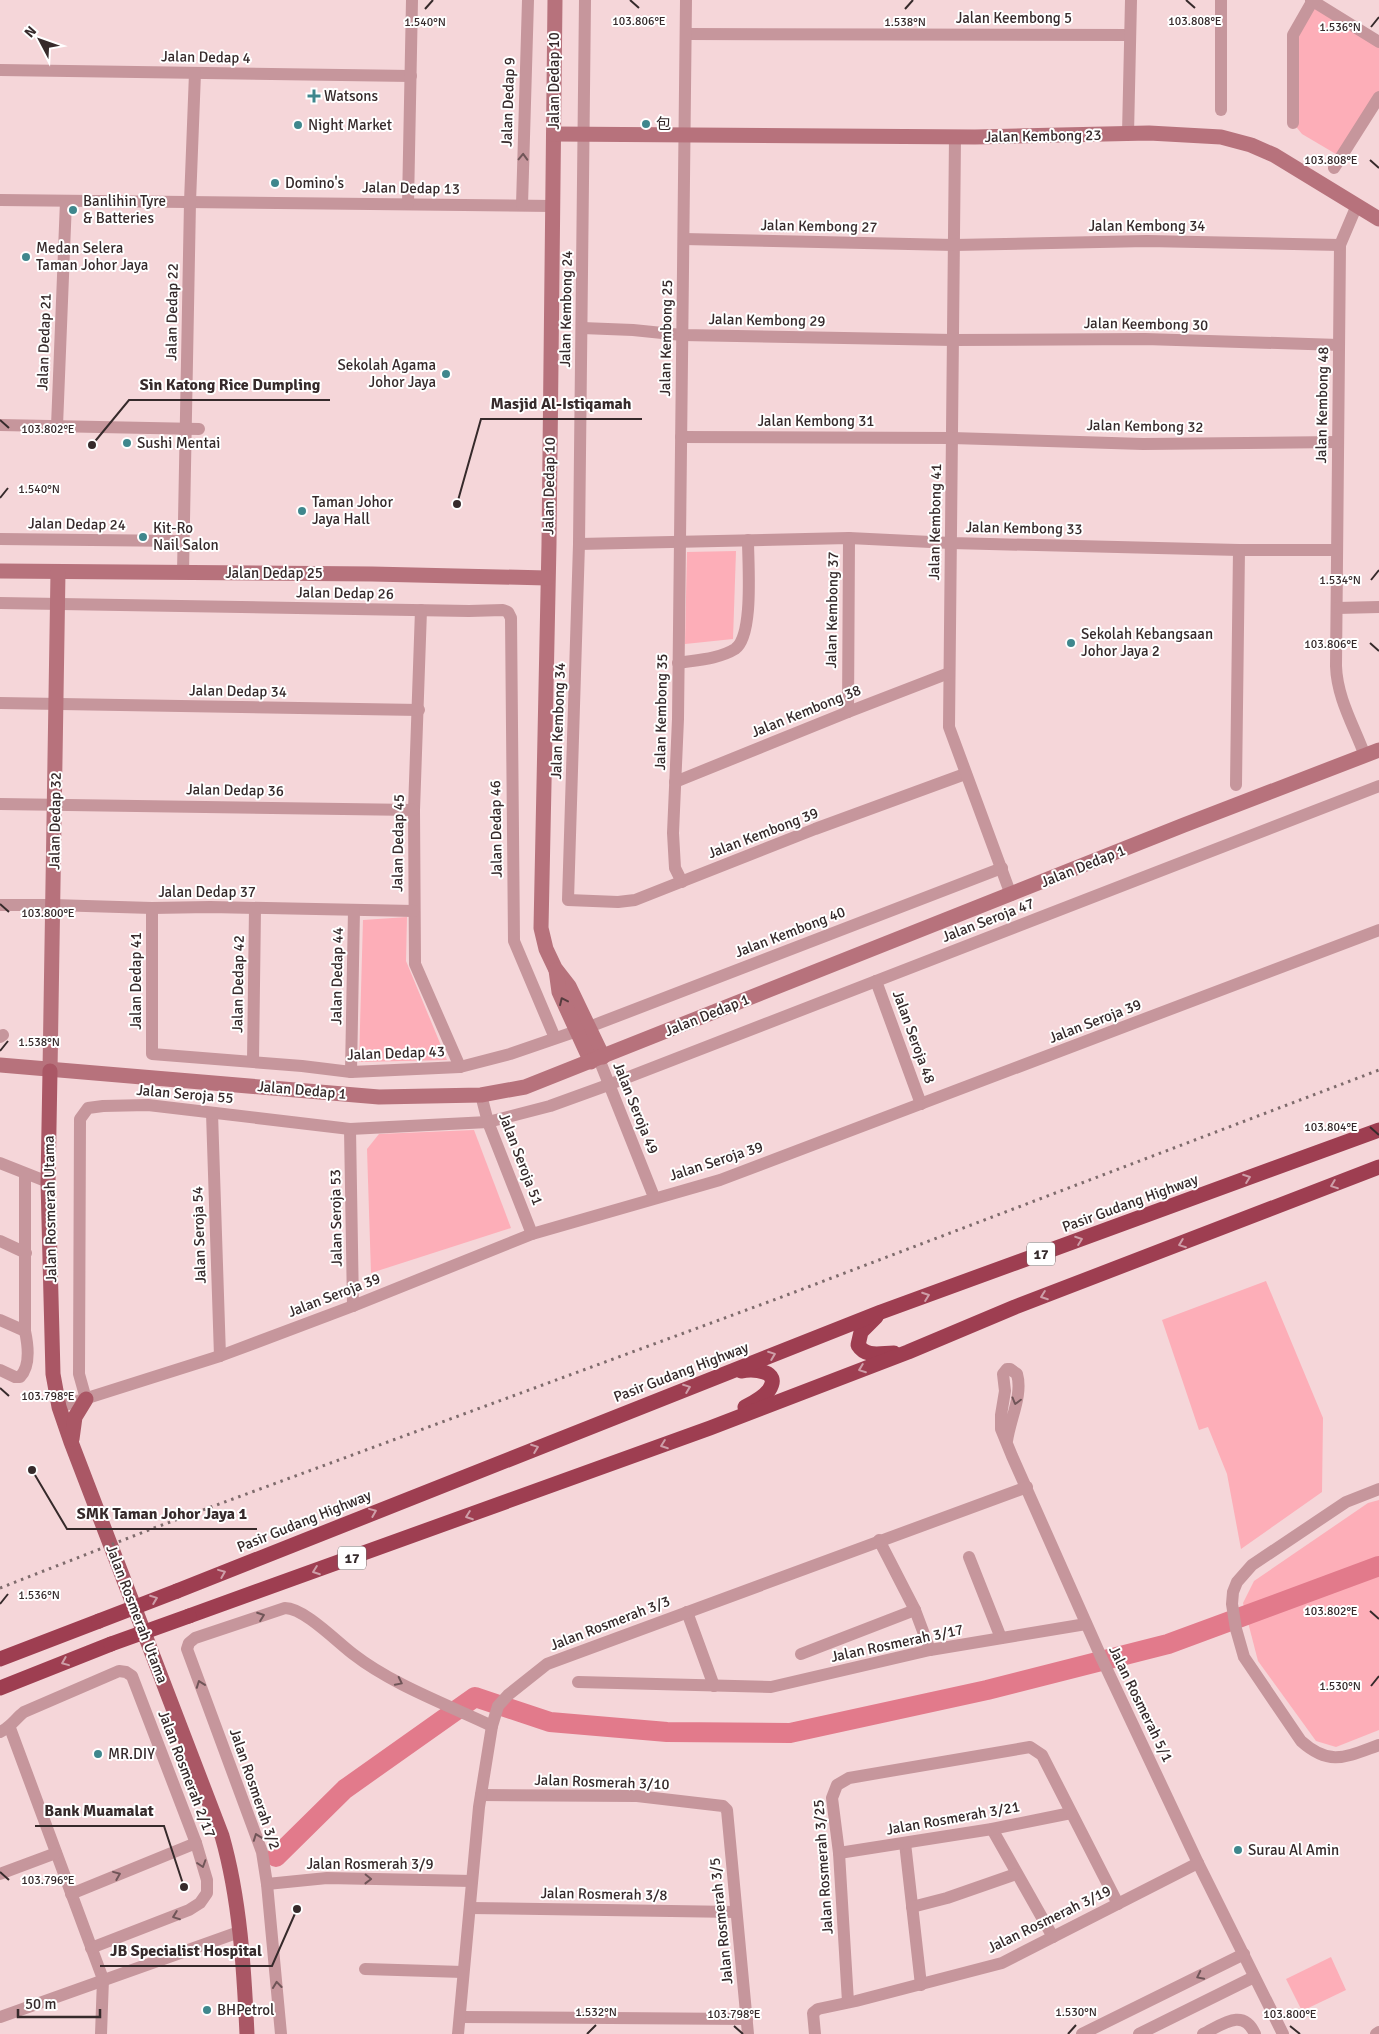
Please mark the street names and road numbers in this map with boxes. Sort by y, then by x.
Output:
street label: Jalan Keembong 5 [956,9,1072,27]
street label: Jalan Dedap 10 [545,32,563,130]
street label: Jalan Dedap 4 [161,47,251,67]
street label: Jalan Dedap 9 [497,57,519,147]
street label: Jalan Kembong 23 [984,126,1102,146]
street label: Jalan Dedap 13 [362,178,460,198]
street label: Jalan Kembong 27 [760,216,878,236]
street label: Jalan Kembong 34 [1089,217,1205,235]
street label: Jalan Kembong 24 [556,250,576,368]
street label: Jalan Dedap 22 [162,263,182,361]
street label: Jalan Kembong 25 [656,279,676,397]
street label: Jalan Dedap 21 [33,293,55,391]
street label: Jalan Kembong 29 [708,310,826,330]
street label: Jalan Keembong 30 [1084,314,1208,334]
street label: Jalan Kembong 48 [1312,346,1332,464]
street label: Jalan Kembong 31 [758,412,874,430]
street label: Jalan Kembong 32 [1086,416,1204,436]
street label: Jalan Dedap 10 [539,437,559,535]
street label: Jalan Kembong 41 [925,463,945,581]
street label: Jalan Dedap 24 [28,514,126,534]
street label: Jalan Kembong 33 [965,518,1083,538]
street label: Jalan Kembong 37 [822,551,842,669]
street label: Jalan Dedap 25 [225,564,323,582]
street label: Jalan Dedap 26 [296,583,394,603]
street label: Jalan Kembong 35 [651,653,671,771]
street label: Jalan Kembong 34 [547,662,569,780]
street label: Jalan Dedap 34 [189,681,287,701]
street label: Jalan Kembong 38 [748,681,864,741]
street label: Jalan Dedap 32 [45,772,65,870]
street label: Jalan Dedap 36 [186,780,284,800]
street label: Jalan Dedap 46 [486,780,506,878]
street label: Jalan Dedap 45 [388,794,408,892]
street label: Jalan Kembong 39 [705,804,821,862]
street label: Jalan Dedap 1 [1038,841,1128,891]
street label: Jalan Dedap 37 [158,883,256,901]
street label: Jalan Seroja 47 [939,894,1037,946]
street label: Jalan Kembong 40 [732,903,848,961]
street label: Jalan Dedap 44 [327,927,347,1025]
street label: Jalan Dedap 41 [127,932,145,1030]
street label: Jalan Dedap 42 [228,935,248,1033]
street label: Jalan Seroja 48 [889,988,939,1086]
street label: Jalan Dedap 1 [662,990,752,1040]
street label: Jalan Seroja 39 [1046,995,1144,1047]
street label: Jalan Dedap 43 [347,1042,445,1064]
street label: Jalan Seroja 49 [609,1059,663,1157]
street label: Jalan Dedap 1 [257,1077,347,1103]
street label: Jalan Seroja 55 [136,1081,234,1107]
street label: Jalan Seroja 51 [495,1110,547,1208]
street label: Jalan Rosmerah Utama [40,1135,60,1283]
street label: Jalan Seroja 39 [667,1137,765,1185]
street label: Jalan Seroja 53 [326,1169,346,1267]
street label: Pasir Gudang Highway [1060,1170,1200,1236]
street label: Jalan Seroja 54 [188,1186,210,1284]
road number: 17 [1027,1242,1055,1266]
street label: Jalan Seroja 39 [285,1269,383,1321]
street label: Pasir Gudang Highway [611,1338,751,1406]
street label: Pasir Gudang Highway [234,1486,374,1556]
street label: Jalan Rosmerah Utama [102,1542,172,1686]
road number: 17 [338,1546,366,1570]
street label: Jalan Rosmerah 3/3 [547,1592,673,1654]
street label: Jalan Rosmerah 3/17 [829,1620,965,1666]
street label: Jalan Rosmerah 5/1 [1105,1643,1177,1765]
street label: Jalan Rosmerah 2/17 [154,1708,220,1840]
street label: Jalan Rosmerah 3/2 [226,1726,284,1852]
street label: Jalan Rosmerah 3/10 [534,1771,670,1793]
street label: Jalan Rosmerah 3/21 [885,1797,1021,1839]
street label: Jalan Rosmerah 3/25 [809,1799,837,1935]
street label: Jalan Rosmerah 3/9 [306,1855,434,1873]
street label: Jalan Rosmerah 3/5 [705,1857,737,1985]
street label: Jalan Rosmerah 3/19 [984,1881,1114,1957]
street label: Jalan Rosmerah 3/8 [540,1884,668,1904]

